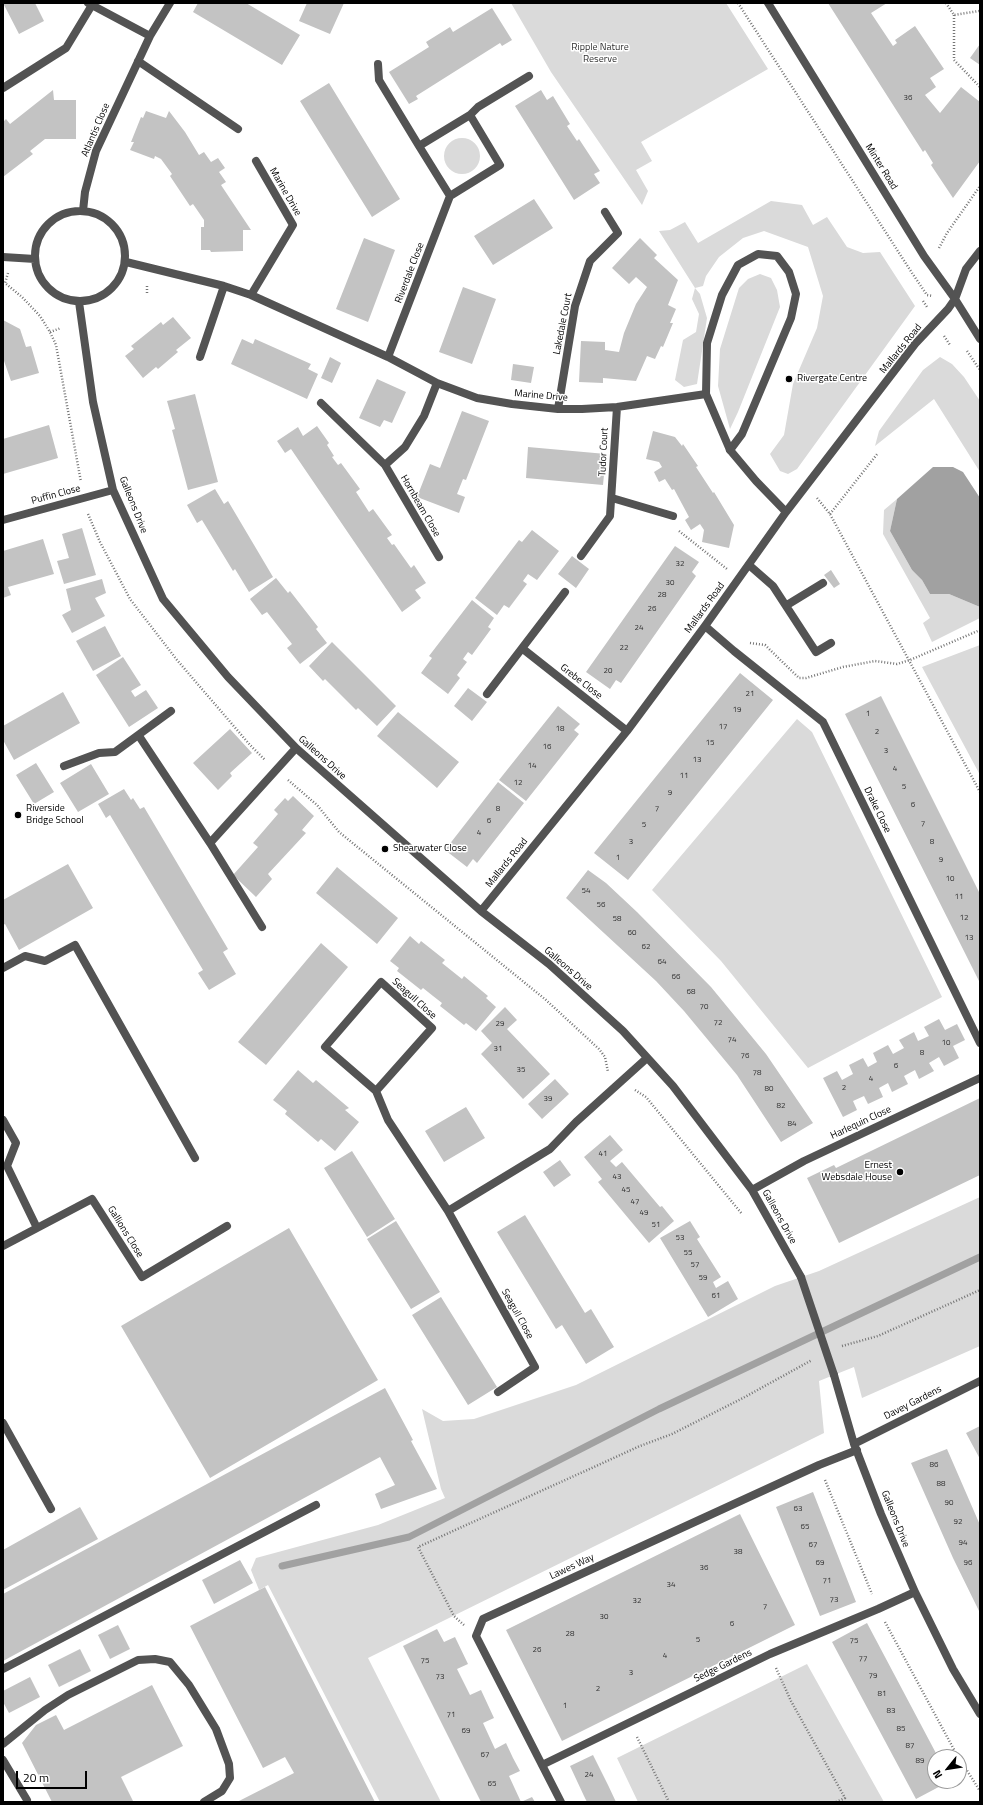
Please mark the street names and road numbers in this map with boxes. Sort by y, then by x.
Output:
street label: Atlantis Close [79,101,113,159]
street label: Minter Road [862,142,900,192]
street label: Marine Drive [266,166,304,218]
street label: Riverdale Close [393,241,427,305]
street label: Lakedale Court [551,292,575,356]
street label: Mallards Road [877,322,925,376]
street label: Marine Drive [514,388,568,404]
street label: Tudor Court [597,427,611,477]
street label: Hornbeam Close [397,473,443,539]
street label: Galleons Drive [116,475,150,535]
street label: Puffin Close [30,483,82,507]
street label: Mallards Road [682,580,728,636]
street label: Grebe Close [558,662,604,702]
street label: Galleons Drive [296,733,348,783]
street label: Drake Close [861,785,893,835]
street label: Mallards Road [483,836,531,890]
street label: Galleons Drive [541,945,595,993]
street label: Seagull Close [389,976,439,1022]
street label: Harlequin Close [829,1104,893,1142]
street label: Galleons Drive [759,1188,799,1246]
street label: Gallions Close [104,1204,146,1260]
street label: Seagull Close [498,1287,536,1341]
street label: Davey Gardens [882,1383,944,1423]
street label: Galleons Drive [878,1489,912,1549]
street label: Lawes Way [548,1551,596,1583]
street label: Sedge Gardens [692,1647,754,1685]

